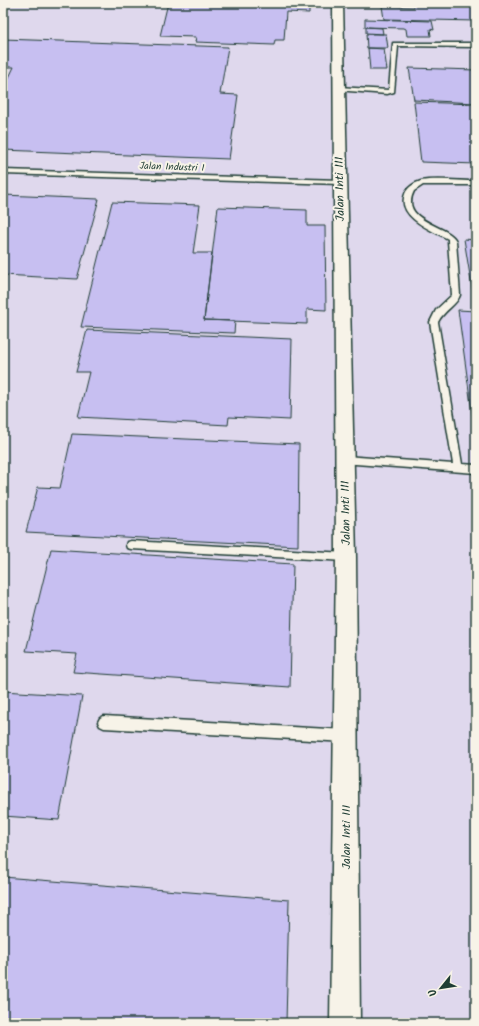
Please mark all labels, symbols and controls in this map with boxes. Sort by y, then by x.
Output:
street label: Jalan Inti III [330,156,350,221]
street label: Jalan Industri I [139,158,205,176]
street label: Jalan Inti III [336,480,356,545]
street label: Jalan Inti III [337,804,356,869]
north arrow [421,968,461,1008]
text: U [424,985,443,1000]

